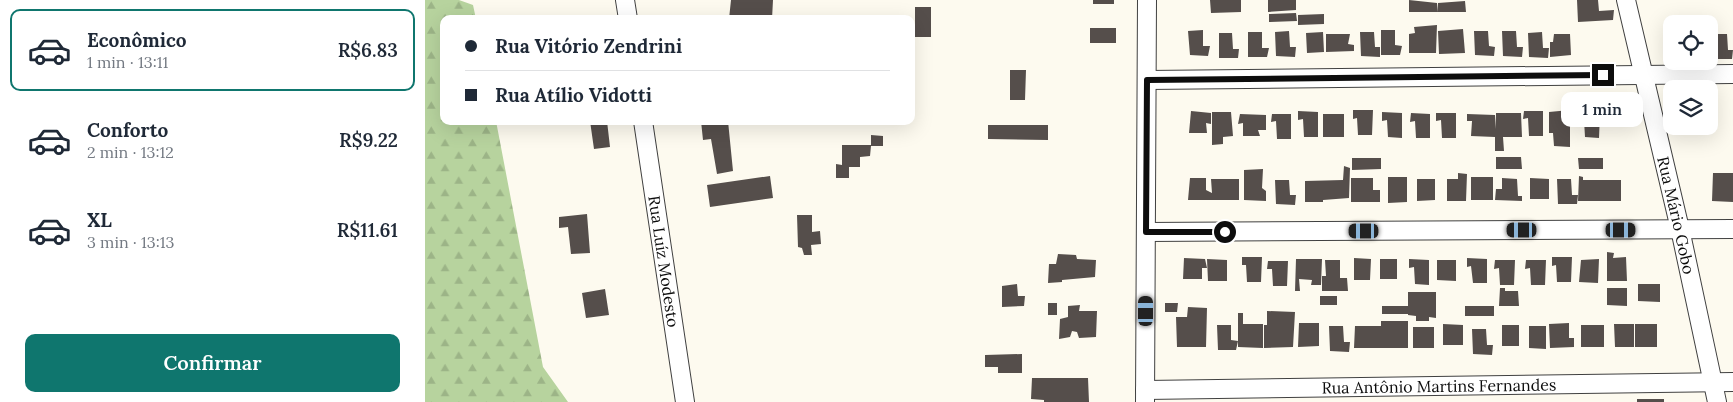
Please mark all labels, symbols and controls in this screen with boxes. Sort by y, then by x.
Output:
map controls [1663,15,1718,135]
button: locate [1663,15,1718,70]
icon: car [27,28,72,73]
text: Econômico [87,28,187,52]
text: Rua Vitório Zendrini [495,34,682,58]
text: R$6.83 [338,38,398,62]
text: 1 min · 13:11 [87,52,168,72]
route end [1592,64,1614,86]
button: layers [1663,80,1718,135]
text: Rua Atílio Vidotti [495,83,652,107]
callout: 1 min [1562,92,1644,128]
text: 1 min [1582,99,1622,119]
icon: car [27,118,72,163]
text: Conforto [87,118,168,142]
text: R$9.22 [339,128,398,152]
text: 2 min · 13:12 [87,142,174,162]
street label: Rua Mário Gobo [1653,154,1699,276]
street label: Rua Luíz Modesto [644,194,684,329]
icon: car [27,208,72,253]
text: XL [87,208,112,232]
text: R$11.61 [337,218,398,242]
route start [1214,221,1236,243]
car [1507,223,1537,238]
car [1606,223,1636,238]
car [1349,224,1379,239]
text: 3 min · 13:13 [87,232,175,252]
car [1138,296,1153,326]
button: Confirmar [25,334,400,392]
street label: Rua Antônio Martins Fernandes [1321,374,1556,398]

